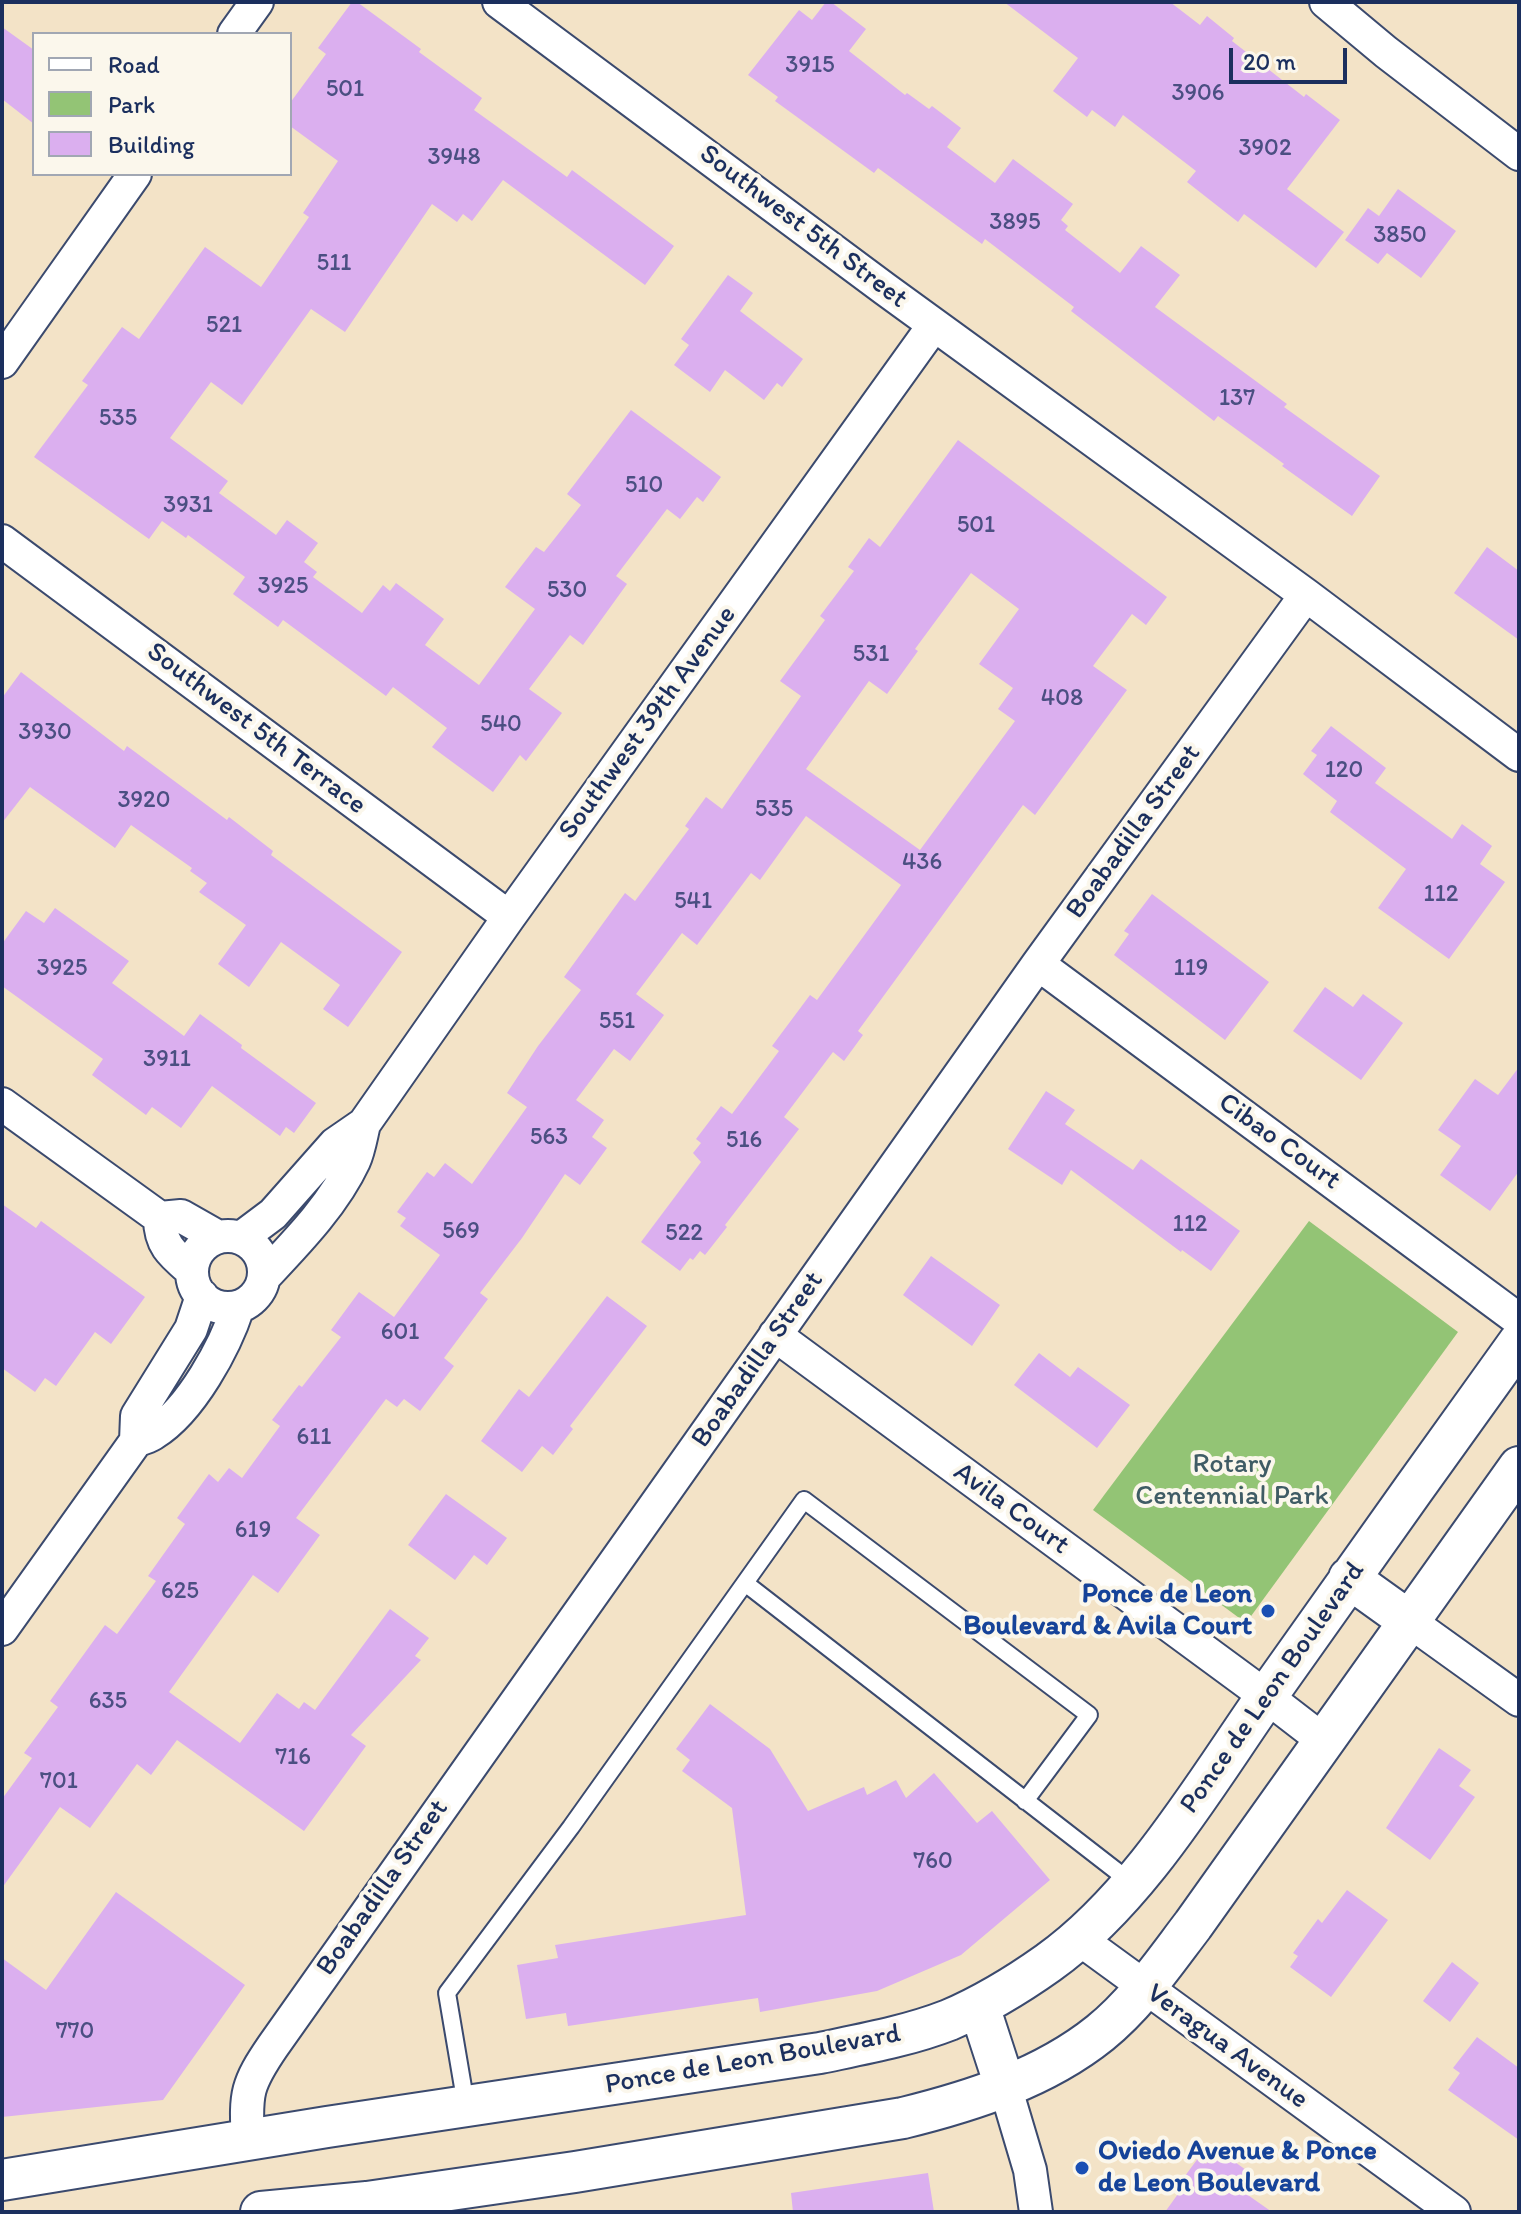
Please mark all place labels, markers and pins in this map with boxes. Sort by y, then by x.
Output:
place label: Ponce de Leon Boulevard & Avila Court [963,1578,1252,1644]
marker: Ponce de Leon Boulevard & Avila Court [1259,1602,1277,1620]
place label: Oviedo Avenue & Ponce de Leon Boulevard [1098,2135,1377,2201]
marker: Oviedo Avenue & Ponce de Leon Boulevard [1073,2159,1091,2177]

